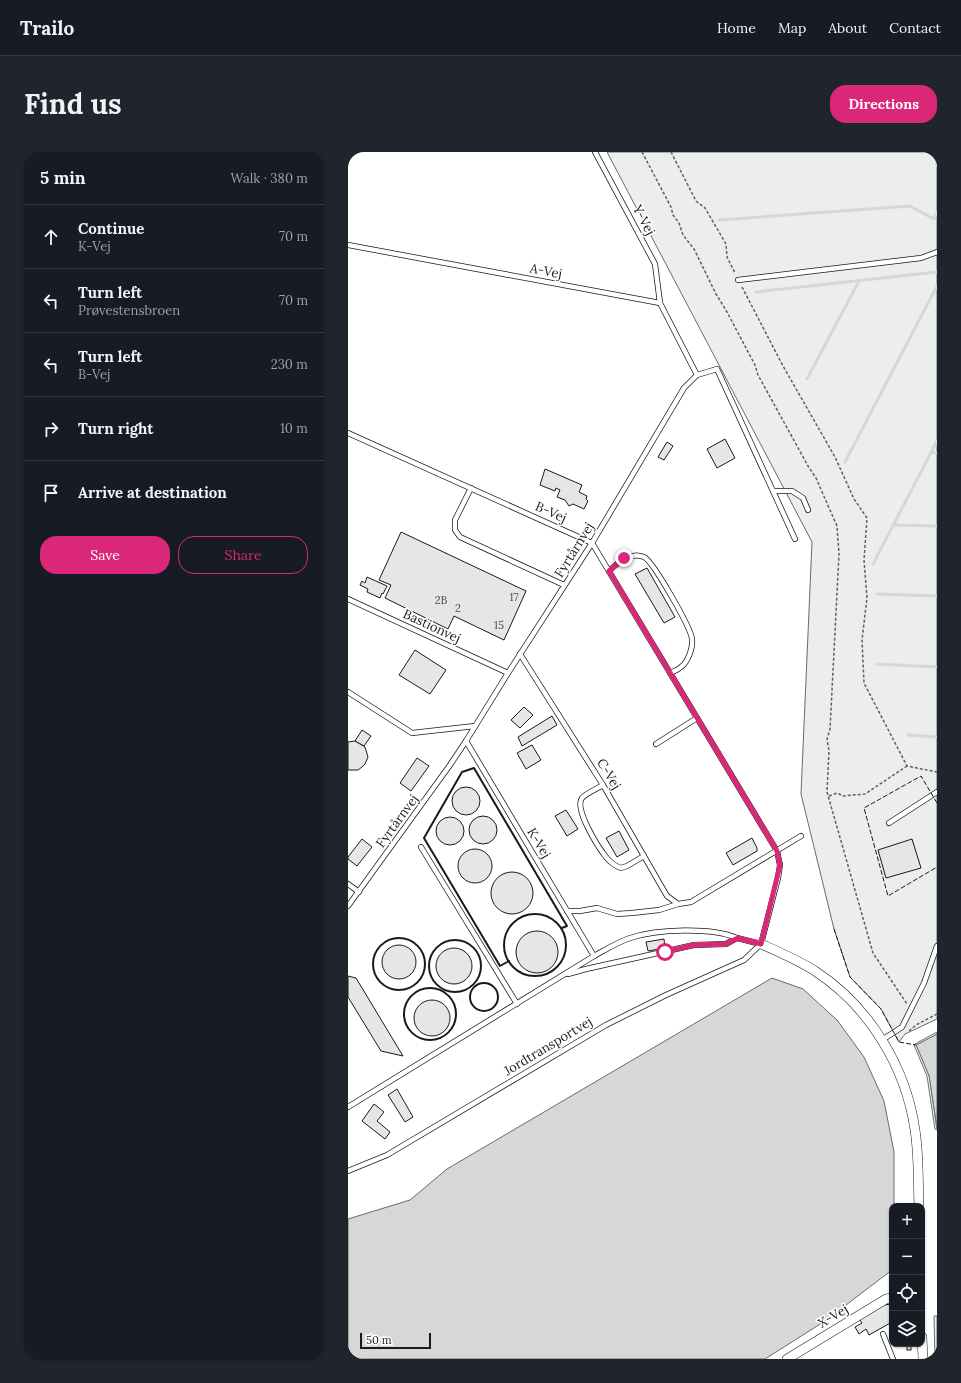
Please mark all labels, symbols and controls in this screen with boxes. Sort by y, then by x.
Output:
text: Trailo [20,16,74,40]
text: Home [717,19,756,37]
text: Map [778,19,806,37]
text: About [828,19,867,37]
text: Contact [889,19,941,37]
button: Directions [830,85,937,123]
text: Find us [24,86,122,122]
text: 5 min [40,167,86,189]
text: Walk · 380 m [231,170,308,187]
street label: Y-Vej [629,201,659,238]
text: Continue [78,219,144,238]
icon: ahead [40,226,62,248]
text: 70 m [279,228,308,245]
text: K-Vej [78,238,111,255]
street label: A-Vej [528,259,563,282]
text: Turn left [78,283,142,302]
icon: left [40,290,62,312]
text: 70 m [279,292,308,309]
text: Prøvestensbroen [78,302,180,319]
text: Turn left [78,347,142,366]
icon: left [40,354,62,376]
text: 230 m [271,356,308,373]
text: B-Vej [78,366,110,383]
icon: right [40,418,62,440]
text: Turn right [78,419,154,438]
text: 10 m [280,420,308,437]
icon: arrive [40,482,62,504]
text: Arrive at destination [78,483,227,502]
street label: B-Vej [533,498,569,526]
street label: Fyrtårnvej [550,519,598,581]
button: Save [40,536,170,574]
button: Share [178,536,308,574]
route end [615,549,633,567]
house number: 17 [509,590,519,604]
house number: 2B [435,593,448,607]
house number: 2 [455,601,461,615]
street label: Bastionvej [400,605,464,647]
house number: 15 [494,618,504,632]
street label: C-Vej [593,755,625,793]
street label: Fyrtårnvej [372,791,422,851]
street label: K-Vej [523,825,555,861]
route start [656,943,674,961]
street label: Jordtransportvej [500,1013,595,1080]
map controls [889,1203,925,1347]
button: + [889,1203,925,1239]
button: − [889,1239,925,1275]
button: locate [889,1275,925,1311]
street label: X-Vej [815,1300,851,1332]
button: layers [889,1311,925,1347]
scale bar [360,1331,431,1350]
text: 50 m [366,1333,392,1347]

